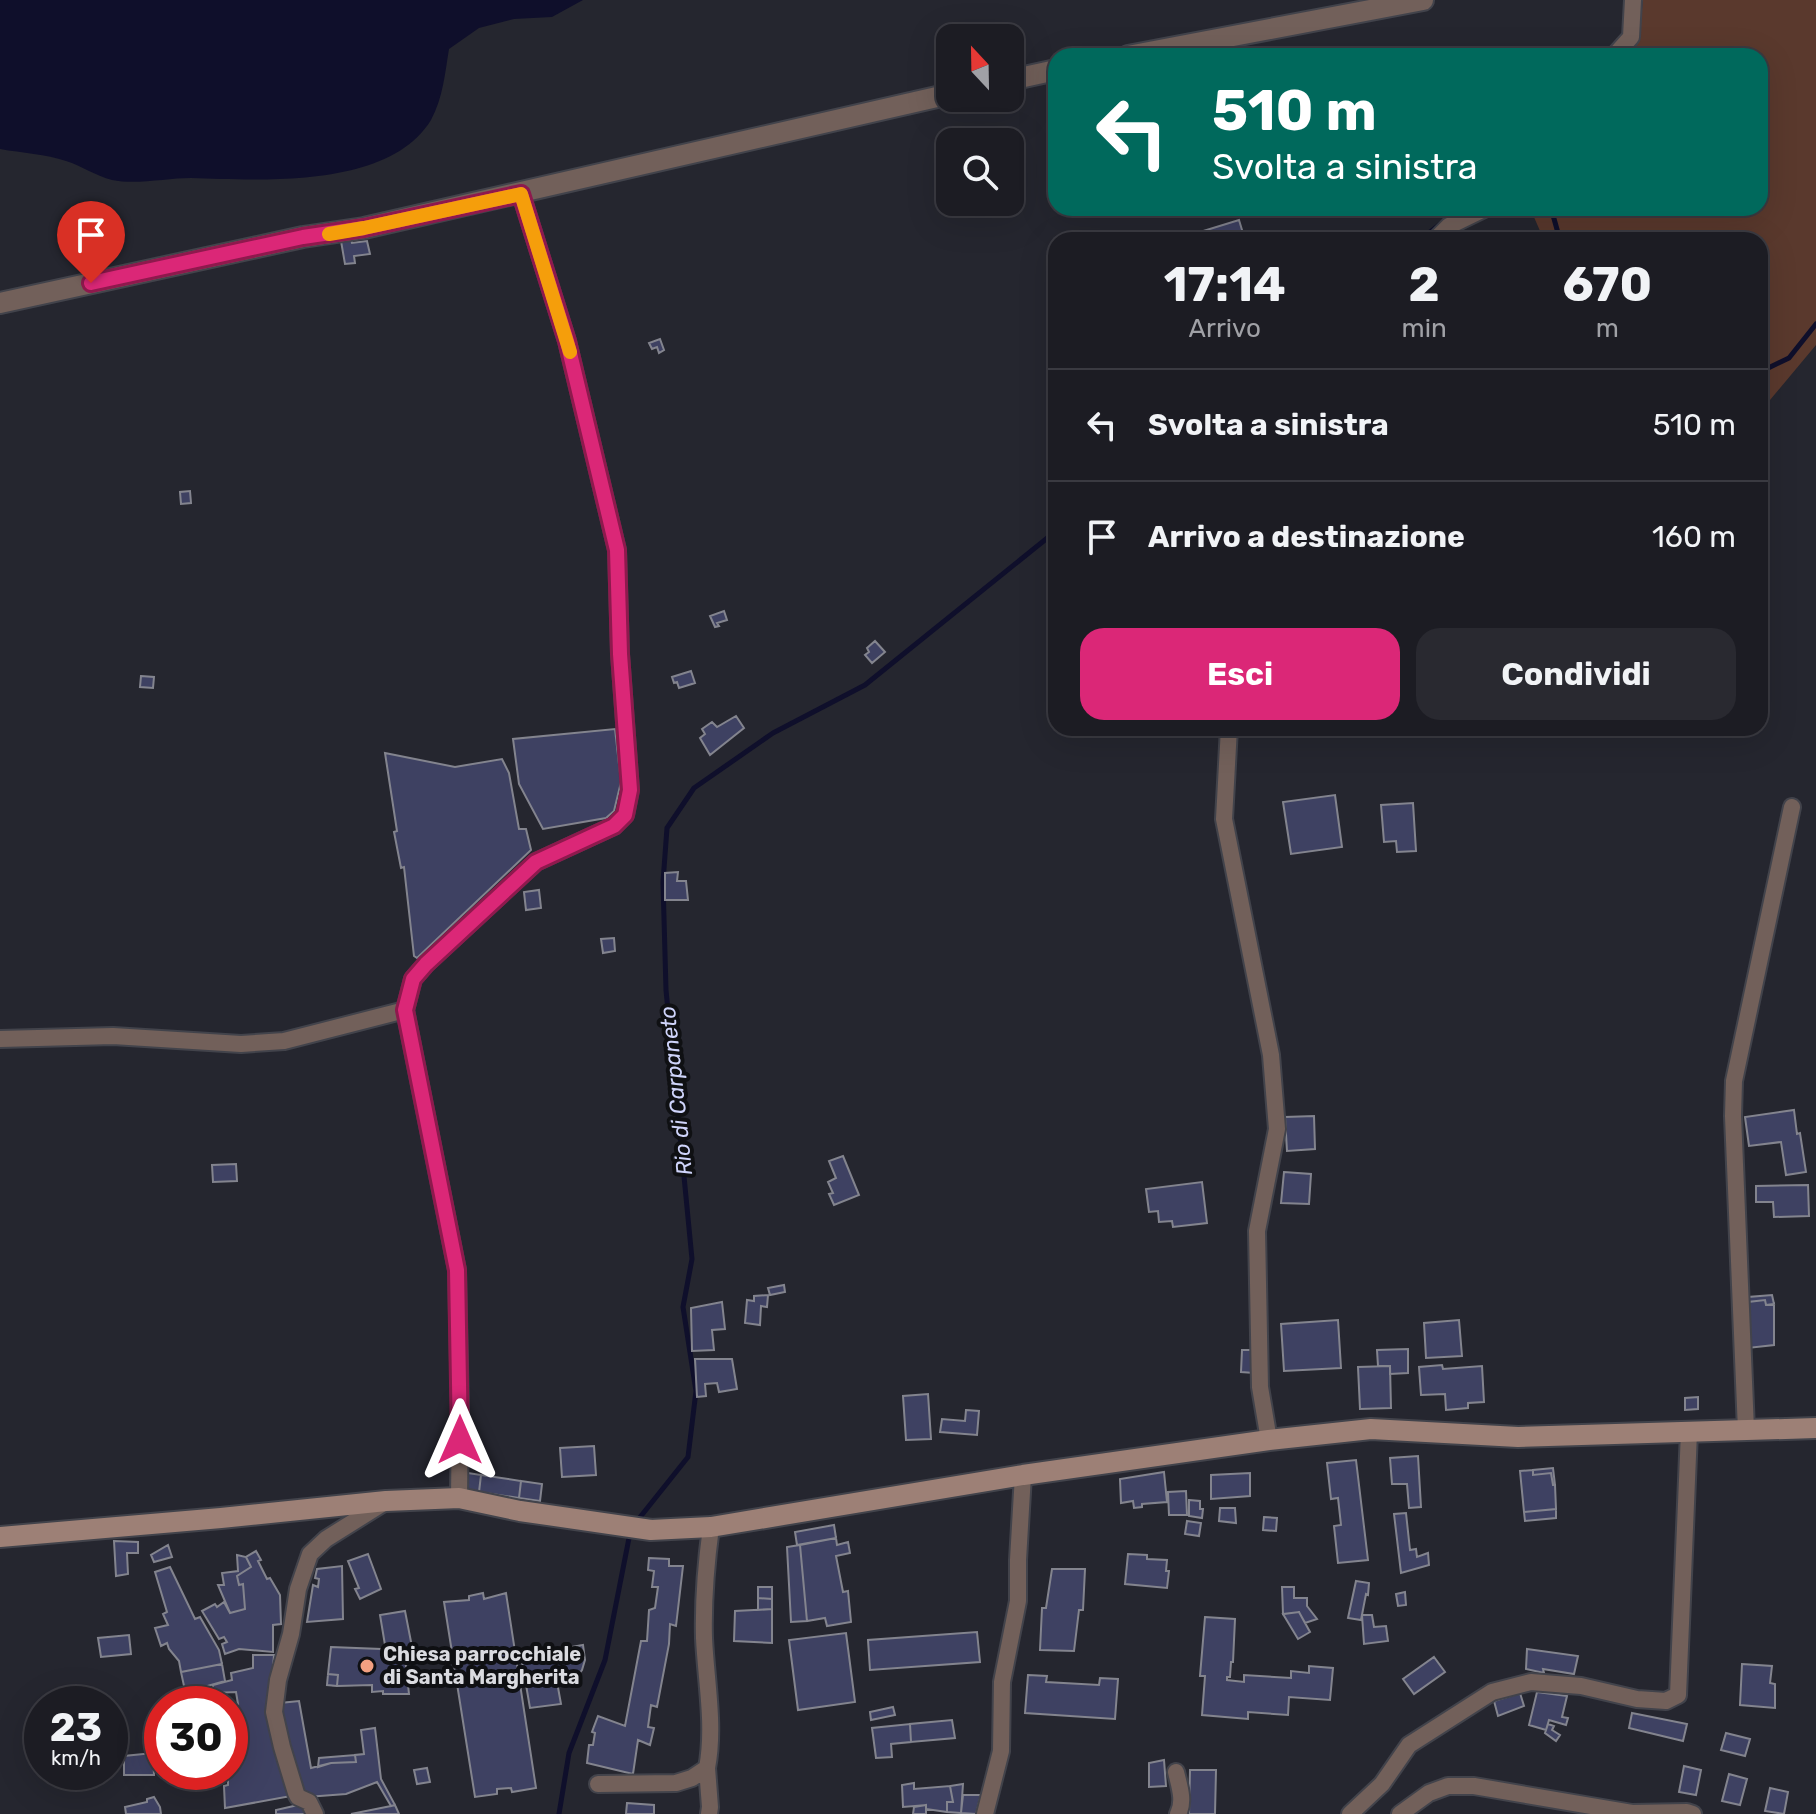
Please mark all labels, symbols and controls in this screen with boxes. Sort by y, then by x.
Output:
north arrow [936,24,1024,112]
map controls [936,24,1024,216]
text: 510 m [1212,78,1377,144]
icon: left [1080,80,1184,184]
button: search [936,128,1024,216]
text: Svolta a sinistra [1212,145,1478,188]
pin [57,201,125,283]
icon: arrive [69,213,113,257]
text: 17:14 [1164,256,1286,313]
text: 2 [1409,256,1440,313]
text: 670 [1562,256,1652,313]
text: Arrivo [1189,313,1261,344]
text: min [1402,313,1447,344]
text: m [1596,313,1619,344]
icon: left [1080,403,1124,447]
text: Svolta a sinistra [1148,407,1389,443]
text: 510 m [1653,407,1736,443]
icon: arrive [1080,515,1124,559]
text: Arrivo a destinazione [1148,519,1465,555]
text: 160 m [1652,519,1736,555]
button: Esci [1080,628,1400,720]
button: Condividi [1416,628,1736,720]
water label: Rio di Carpaneto [654,1005,698,1177]
position arrow [418,1398,502,1482]
place label: Chiesa parrocchiale di Santa Margherita [383,1642,581,1689]
marker: Chiesa parrocchiale di Santa Margherita [358,1657,376,1675]
speed limit sign: 30 [144,1686,248,1790]
text: 23 [50,1704,102,1751]
text: km/h [51,1746,101,1770]

